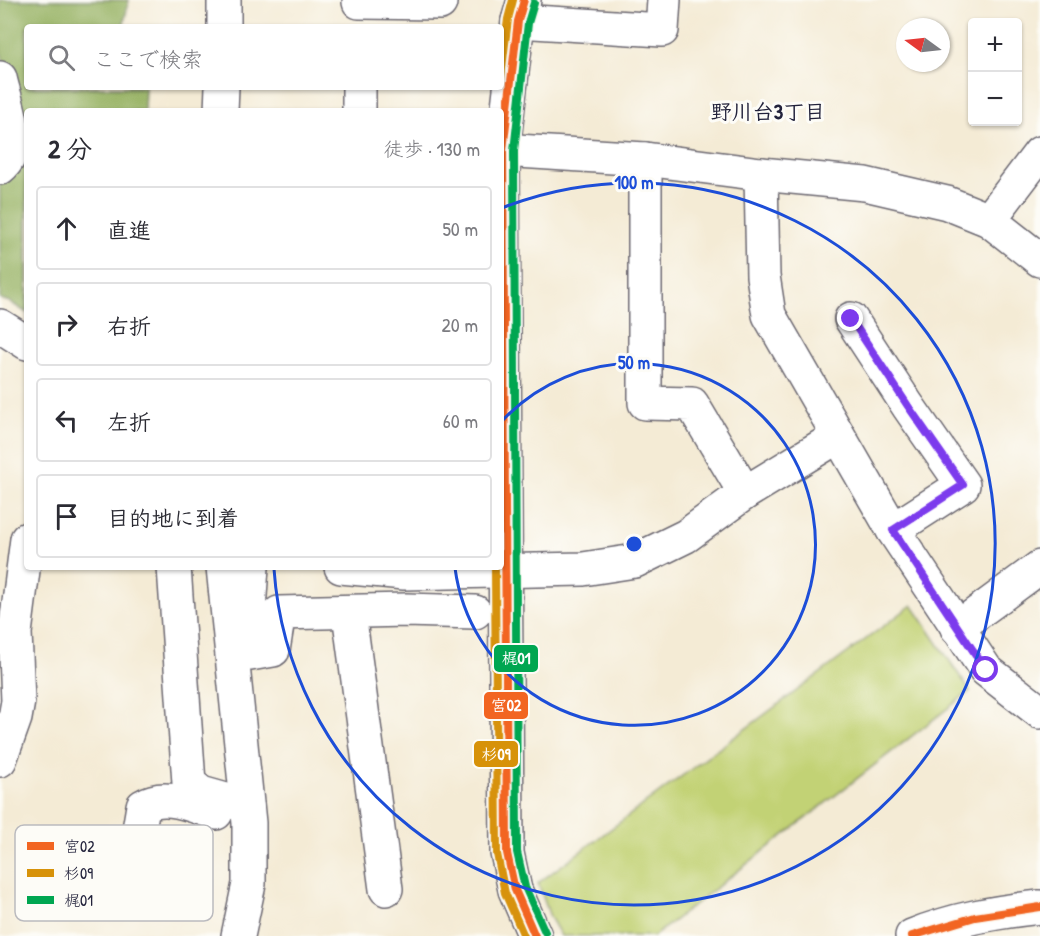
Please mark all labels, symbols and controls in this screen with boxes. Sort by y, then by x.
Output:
north arrow [896,18,950,72]
map controls [968,18,1022,126]
button: + [968,18,1022,72]
search box [24,24,504,90]
icon: search [45,41,78,74]
text: ここで検索 [93,44,203,74]
button: − [968,72,1022,126]
district label: 野川台3丁目 [711,97,825,126]
text: 2 分 [48,131,92,166]
text: 徒歩 · 130 m [383,135,480,162]
text: 100 m [614,170,654,195]
icon: ahead [50,212,83,245]
text: 直進 [107,215,151,245]
text: 50 m [442,215,478,242]
route end [837,305,863,331]
icon: right [50,308,83,341]
text: 右折 [107,311,151,341]
text: 20 m [441,311,478,338]
text: 50 m [618,350,650,375]
icon: left [50,404,83,437]
text: 左折 [107,407,151,437]
text: 60 m [443,407,478,434]
icon: arrive [50,500,83,533]
text: 目的地に到着 [107,503,239,533]
centre of rings [624,534,644,554]
line badge: 梶01 [493,644,539,673]
text: 梶01 [502,647,531,669]
route start [972,656,998,682]
line badge: 宮02 [483,691,529,720]
text: 宮02 [491,694,522,716]
line badge: 杉09 [473,740,519,768]
text: 杉09 [481,743,511,765]
legend [15,825,213,921]
text: 宮02 [64,835,95,857]
text: 杉09 [64,862,93,884]
text: 梶01 [64,889,93,911]

